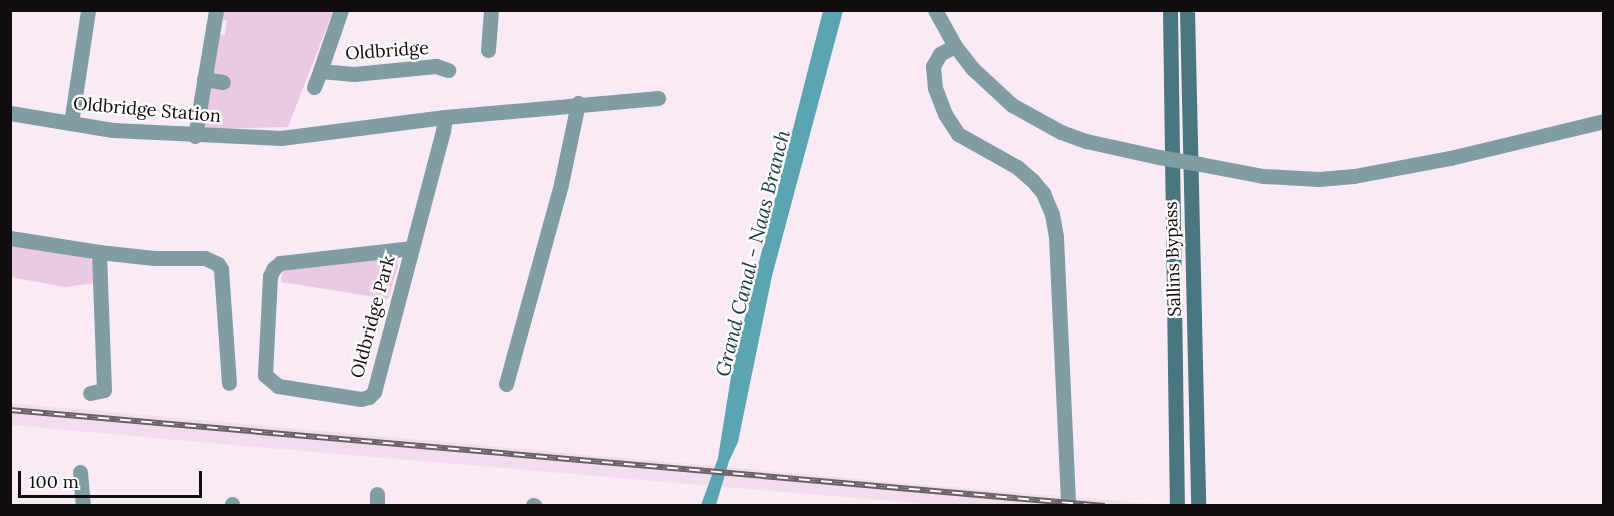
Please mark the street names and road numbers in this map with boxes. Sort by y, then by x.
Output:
street label: Oldbridge [345,37,429,65]
street label: Oldbridge Station [72,93,222,127]
street label: Sallins Bypass [1160,201,1186,317]
street label: Oldbridge Park [346,253,400,381]

